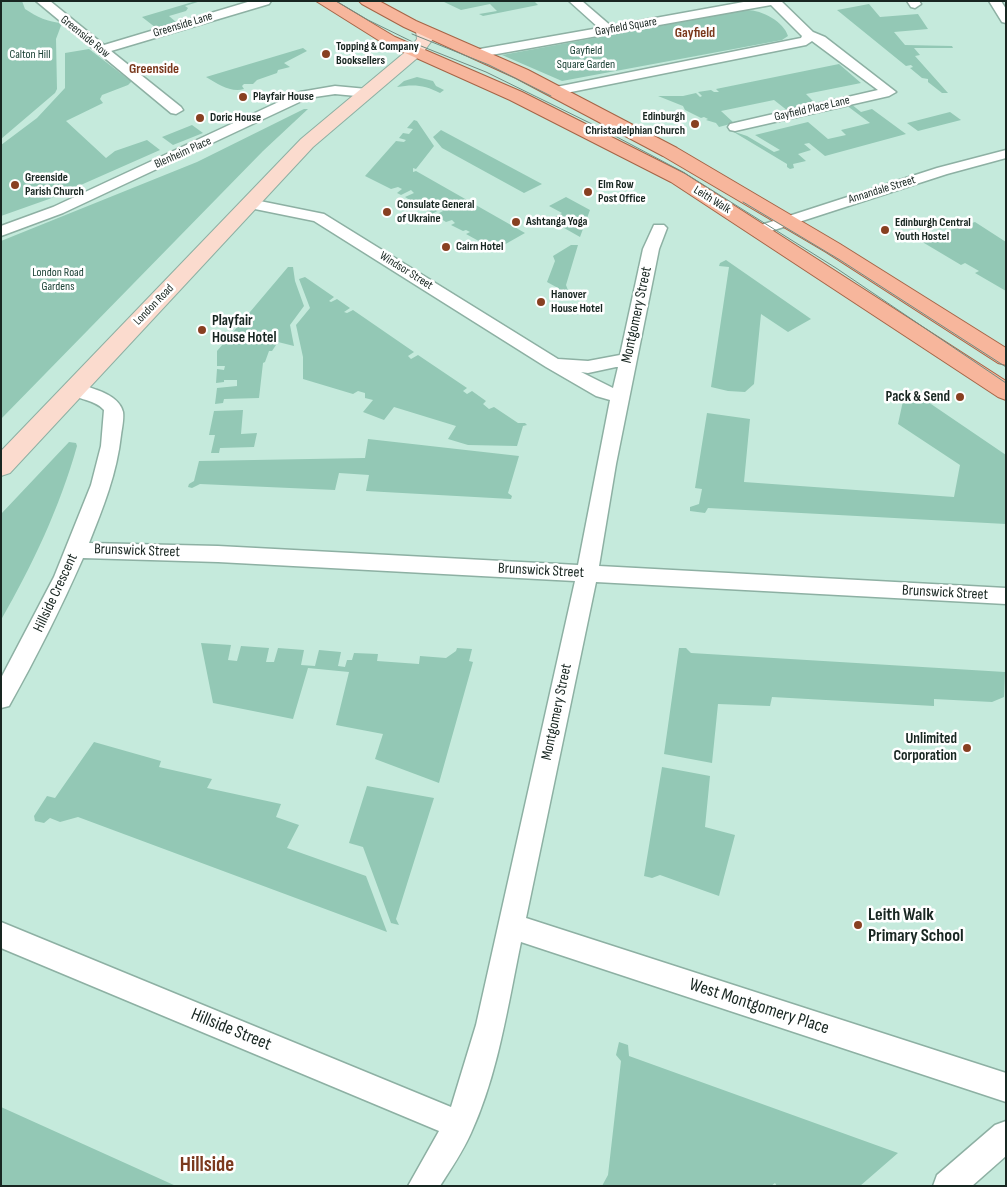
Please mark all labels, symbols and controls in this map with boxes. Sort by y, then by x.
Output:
street label: Greenside Lane [152,9,214,41]
street label: Greenside Row [57,13,113,61]
street label: Gayfield Square [594,15,658,39]
district label: Gayfield [675,25,715,41]
place label: Topping & Company Booksellers [336,40,419,68]
park label: Gayfield Square Garden [557,44,615,72]
park label: Calton Hill [10,48,50,62]
marker: Topping & Company Booksellers [320,48,332,60]
district label: Greenside [129,61,179,77]
place label: Playfair House [253,90,314,104]
marker: Playfair House [237,91,249,103]
street label: Gayfield Place Lane [773,93,851,125]
place label: Edinburgh Christadelphian Church [585,110,685,138]
place label: Doric House [210,111,261,125]
marker: Doric House [194,112,206,124]
marker: Edinburgh Christadelphian Church [689,118,701,130]
street label: Blenheim Place [152,134,214,172]
place label: Greenside Parish Church [25,171,84,199]
street label: Annandale Street [847,173,917,207]
place label: Elm Row Post Office [598,178,646,206]
marker: Greenside Parish Church [9,179,21,191]
street label: Leith Walk [691,183,733,217]
marker: Elm Row Post Office [582,186,594,198]
place label: Consulate General of Ukraine [397,198,475,226]
marker: Consulate General of Ukraine [381,206,393,218]
place label: Ashtanga Yoga [526,215,588,229]
marker: Ashtanga Yoga [510,216,522,228]
place label: Edinburgh Central Youth Hostel [895,216,971,244]
marker: Edinburgh Central Youth Hostel [879,224,891,236]
place label: Cairn Hotel [456,240,503,254]
marker: Cairn Hotel [440,241,452,253]
street label: Windsor Street [377,249,435,293]
street label: Montgomery Street [618,265,656,365]
park label: London Road Gardens [32,266,84,294]
street label: London Road [131,281,177,329]
place label: Hanover House Hotel [551,288,603,316]
marker: Hanover House Hotel [535,296,547,308]
place label: Playfair House Hotel [212,312,276,347]
marker: Playfair House Hotel [196,324,208,336]
place label: Pack & Send [886,388,950,406]
marker: Pack & Send [954,391,966,403]
street label: Brunswick Street [94,541,180,561]
street label: Hillside Crescent [30,551,82,635]
street label: Brunswick Street [498,560,584,582]
street label: Brunswick Street [902,582,988,604]
street label: Montgomery Street [538,662,576,762]
place label: Unlimited Corporation [893,730,957,765]
marker: Unlimited Corporation [961,742,973,754]
place label: Leith Walk Primary School [868,904,964,946]
marker: Leith Walk Primary School [852,919,864,931]
street label: West Montgomery Place [686,974,832,1040]
street label: Hillside Street [188,1004,274,1056]
district label: Hillside [180,1153,234,1179]

